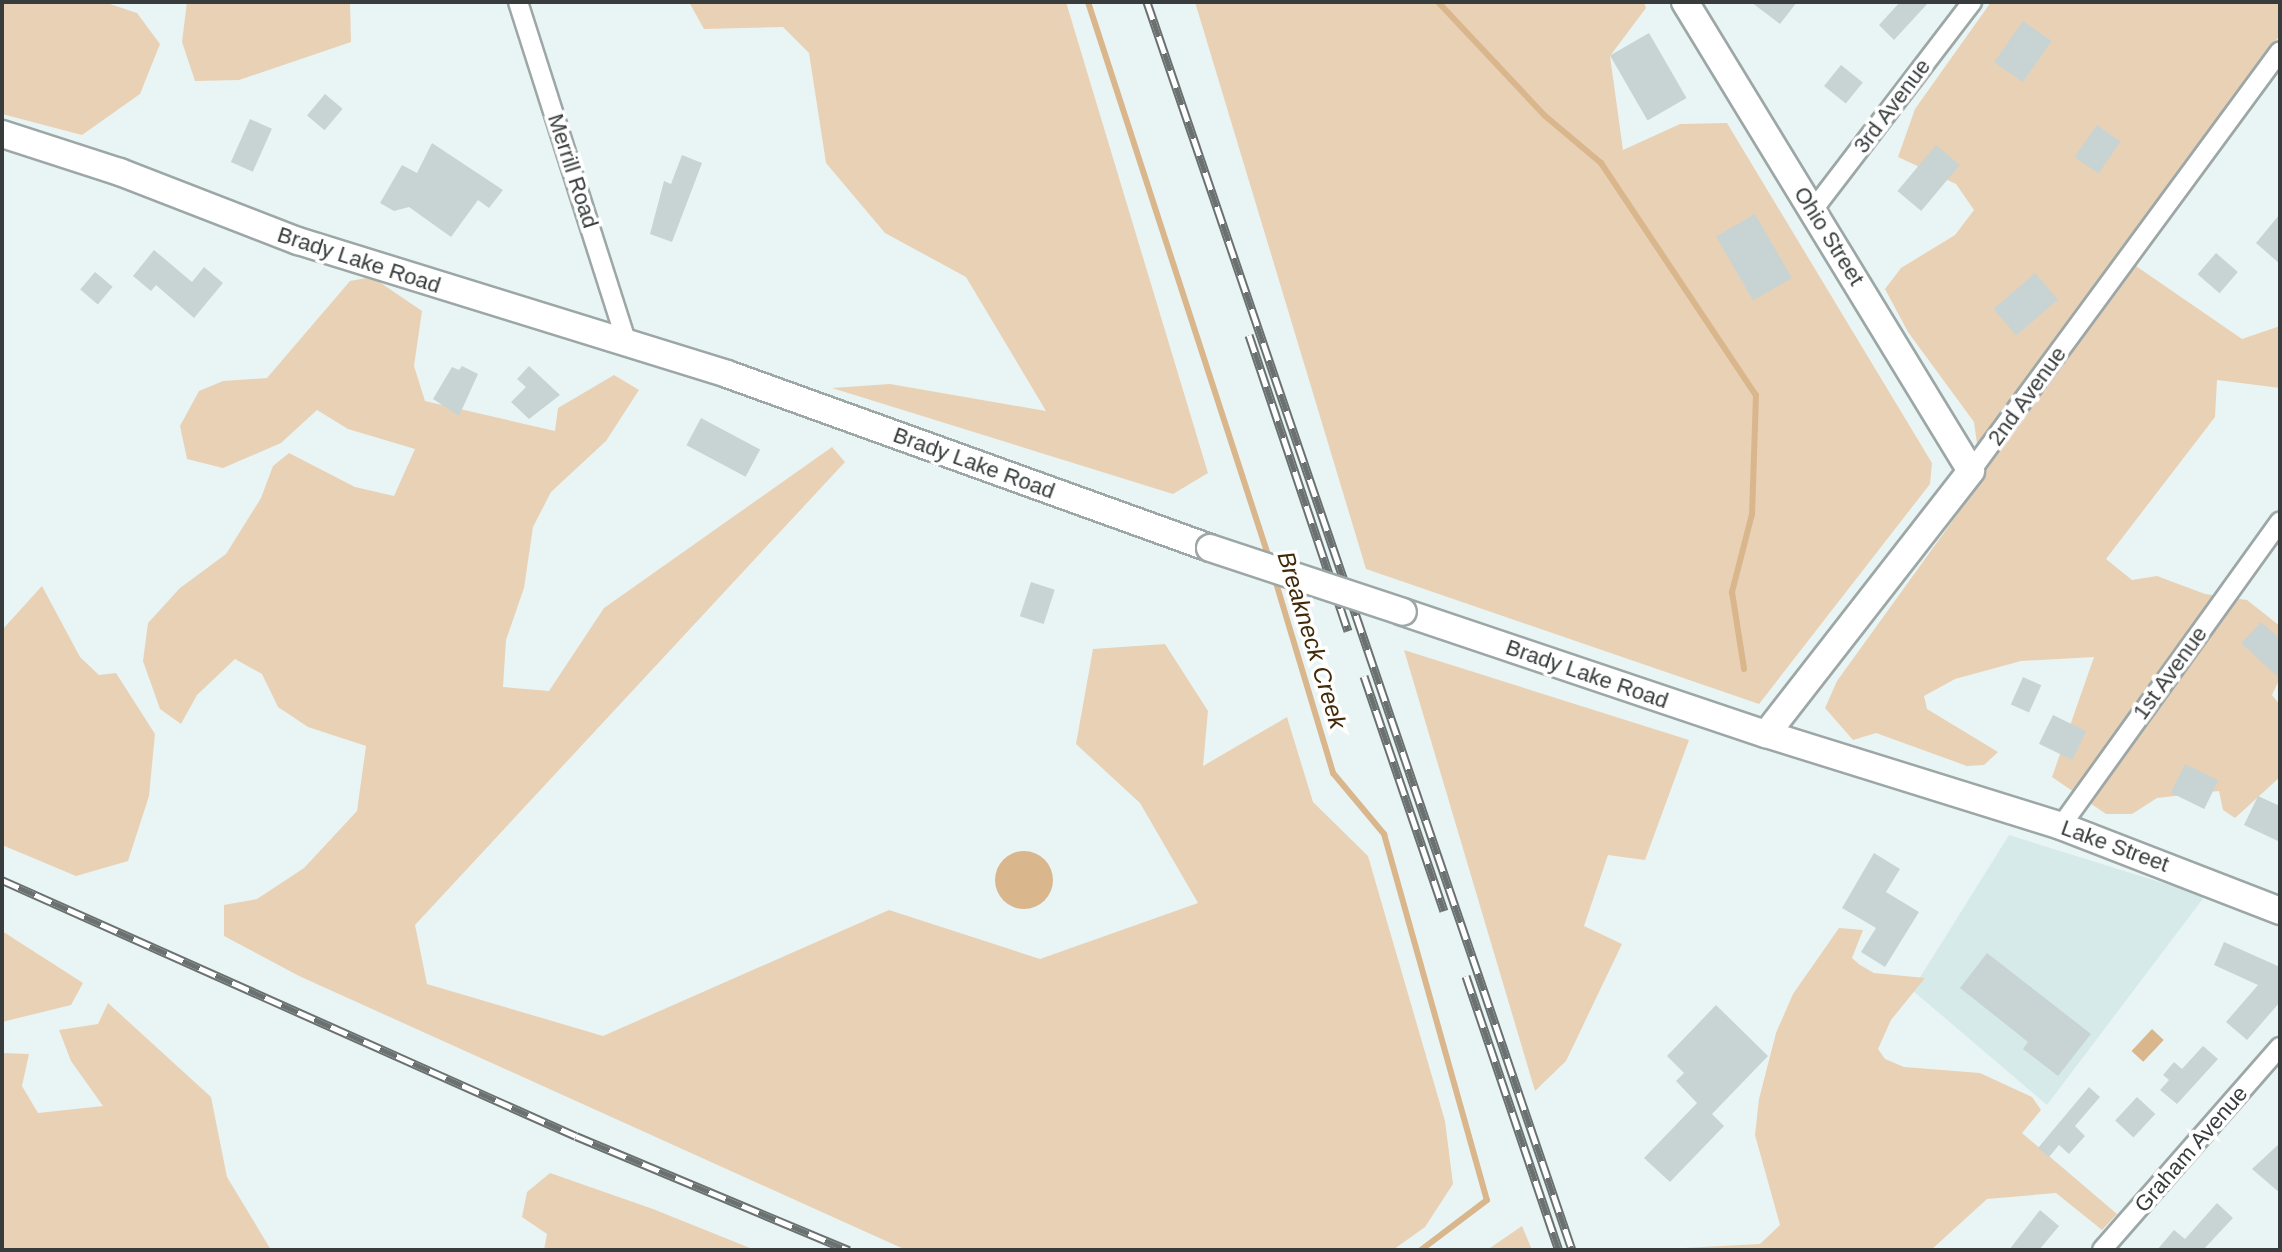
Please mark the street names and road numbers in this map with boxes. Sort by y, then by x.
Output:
street label: 3rd Avenue [1848,53,1936,159]
street label: Merrill Road [542,111,604,231]
street label: Ohio Street [1788,182,1870,290]
street label: Brady Lake Road [274,221,444,299]
street label: 2nd Avenue [1982,341,2072,451]
street label: Brady Lake Road [890,422,1058,504]
street label: 1st Avenue [2127,621,2213,725]
street label: Brady Lake Road [1502,634,1672,714]
street label: Lake Street [2058,814,2172,878]
street label: Graham Avenue [2129,1080,2253,1218]

